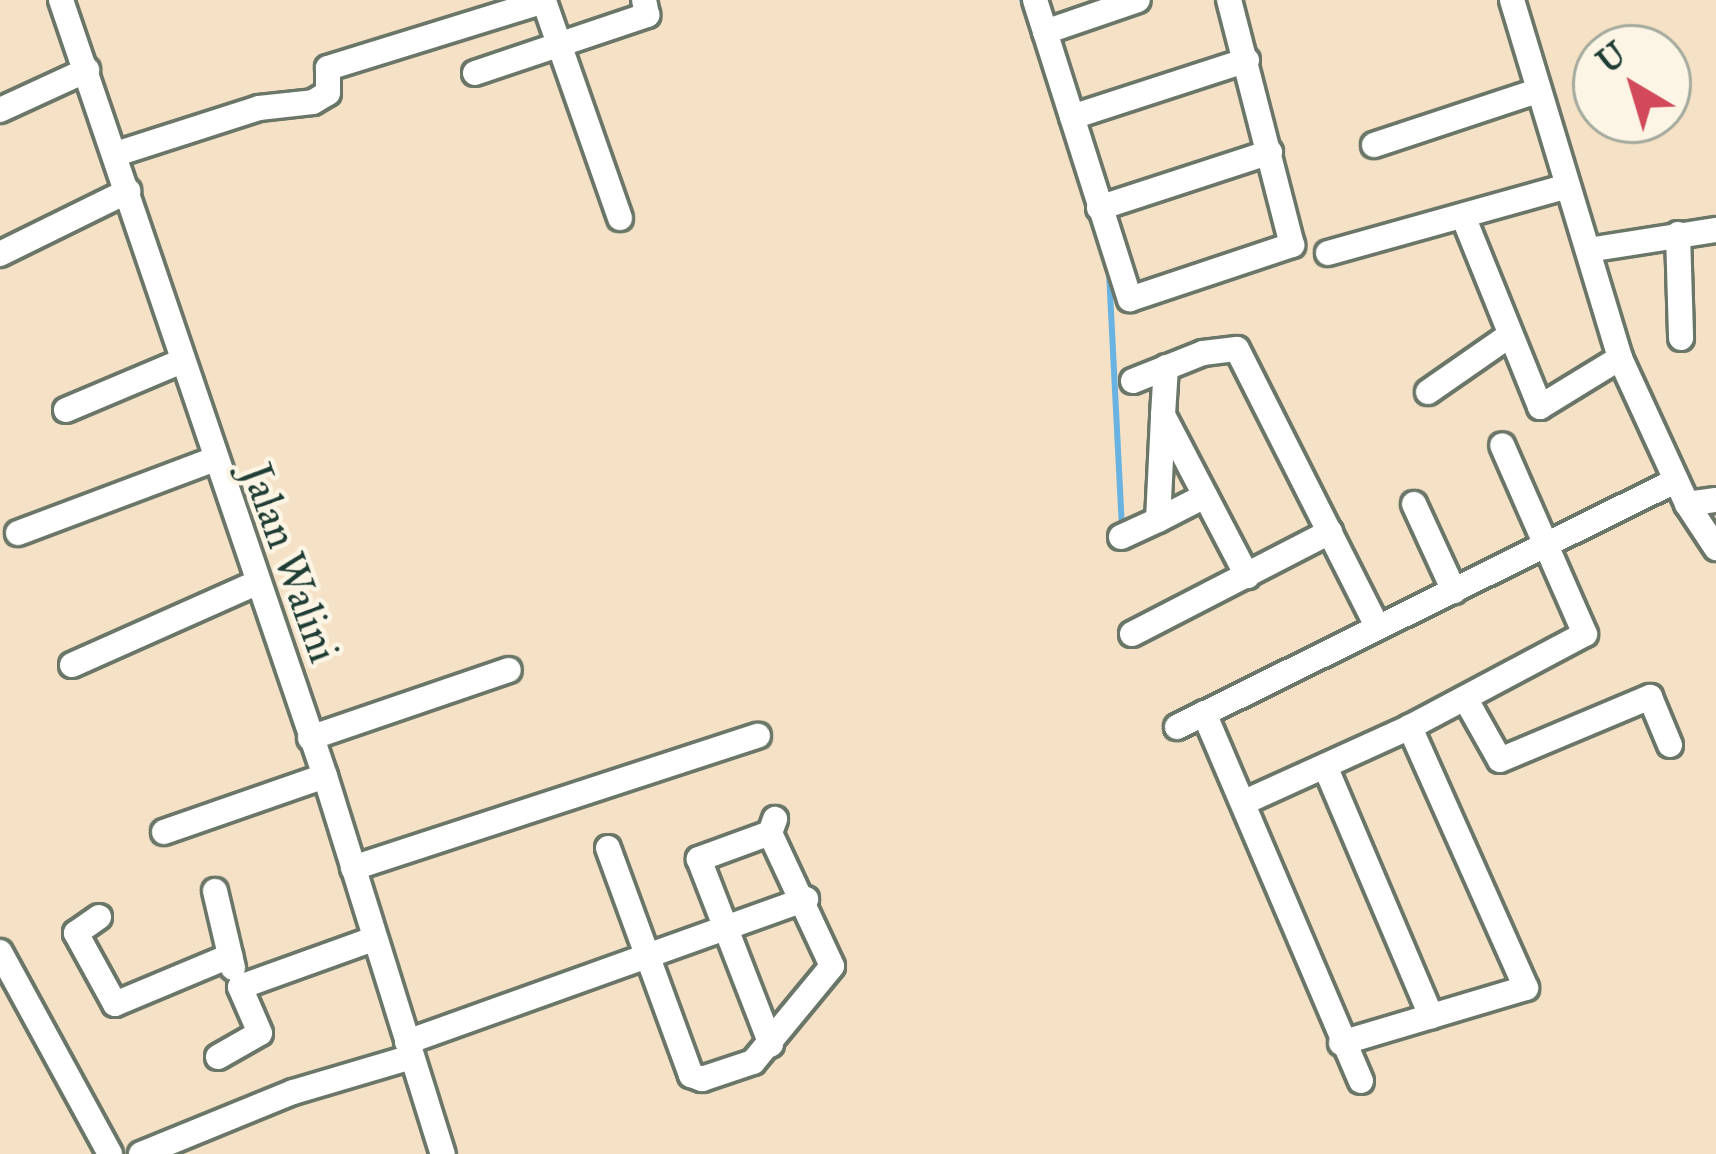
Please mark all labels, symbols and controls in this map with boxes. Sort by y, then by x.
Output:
north arrow [1572,24,1692,144]
text: U [1589,34,1634,82]
street label: Jalan Walini [231,457,349,669]

